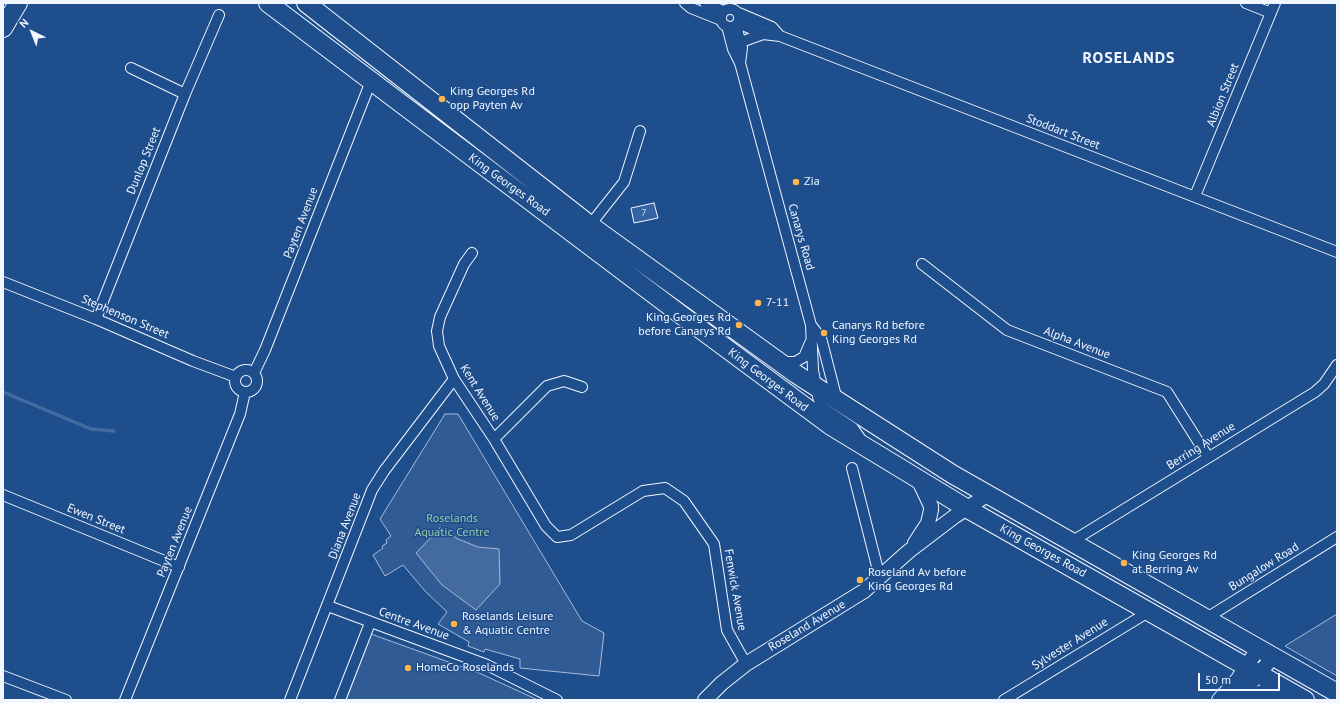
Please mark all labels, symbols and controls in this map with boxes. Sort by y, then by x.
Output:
north arrow [12,12,52,52]
text: N [16,16,31,31]
district label: ROSELANDS [1082,48,1176,68]
street label: Albion Street [1204,61,1242,129]
place label: King Georges Rd opp Payten Av [450,85,535,113]
marker: King Georges Rd opp Payten Av [437,94,447,104]
street label: Stoddart Street [1024,111,1102,153]
street label: Dunlop Street [124,125,164,197]
street label: King Georges Road [466,151,552,219]
place label: Zia [804,175,820,189]
marker: Zia [791,177,801,187]
street label: Payten Avenue [281,185,321,261]
street label: Canarys Road [785,202,817,272]
house number: 7 [641,207,647,219]
street label: Stephenson Street [79,292,171,342]
place label: 7-11 [766,296,789,310]
marker: 7-11 [753,298,763,308]
place label: King Georges Rd before Canarys Rd [638,311,731,339]
place label: Canarys Rd before King Georges Rd [832,319,925,347]
marker: King Georges Rd before Canarys Rd [734,320,744,330]
street label: Alpha Avenue [1042,324,1112,362]
marker: Canarys Rd before King Georges Rd [819,328,829,338]
street label: King Georges Road [725,345,811,415]
street label: Kent Avenue [457,362,503,424]
street label: Berring Avenue [1164,419,1238,473]
street label: Diana Avenue [326,491,364,561]
street label: Ewen Street [65,501,127,537]
street label: Payten Avenue [154,504,196,580]
park label: Roselands Aquatic Centre [415,512,489,540]
street label: King Georges Road [997,521,1089,581]
street label: Bungalow Road [1226,540,1302,594]
street label: Fenwick Avenue [721,548,749,632]
place label: King Georges Rd at Berring Av [1132,549,1217,577]
marker: King Georges Rd at Berring Av [1119,558,1129,568]
place label: Roseland Av before King Georges Rd [868,566,966,594]
marker: Roseland Av before King Georges Rd [855,575,865,585]
street label: Roseland Avenue [766,597,848,655]
street label: Centre Avenue [377,605,451,643]
place label: Roselands Leisure & Aquatic Centre [462,610,553,638]
street label: Sylvester Avenue [1029,615,1111,673]
marker: Roselands Leisure & Aquatic Centre [449,619,459,629]
place label: HomeCo Roselands [416,661,514,675]
marker: HomeCo Roselands [403,663,413,673]
scale bar [1200,665,1282,691]
text: 50 m [1205,672,1231,687]

